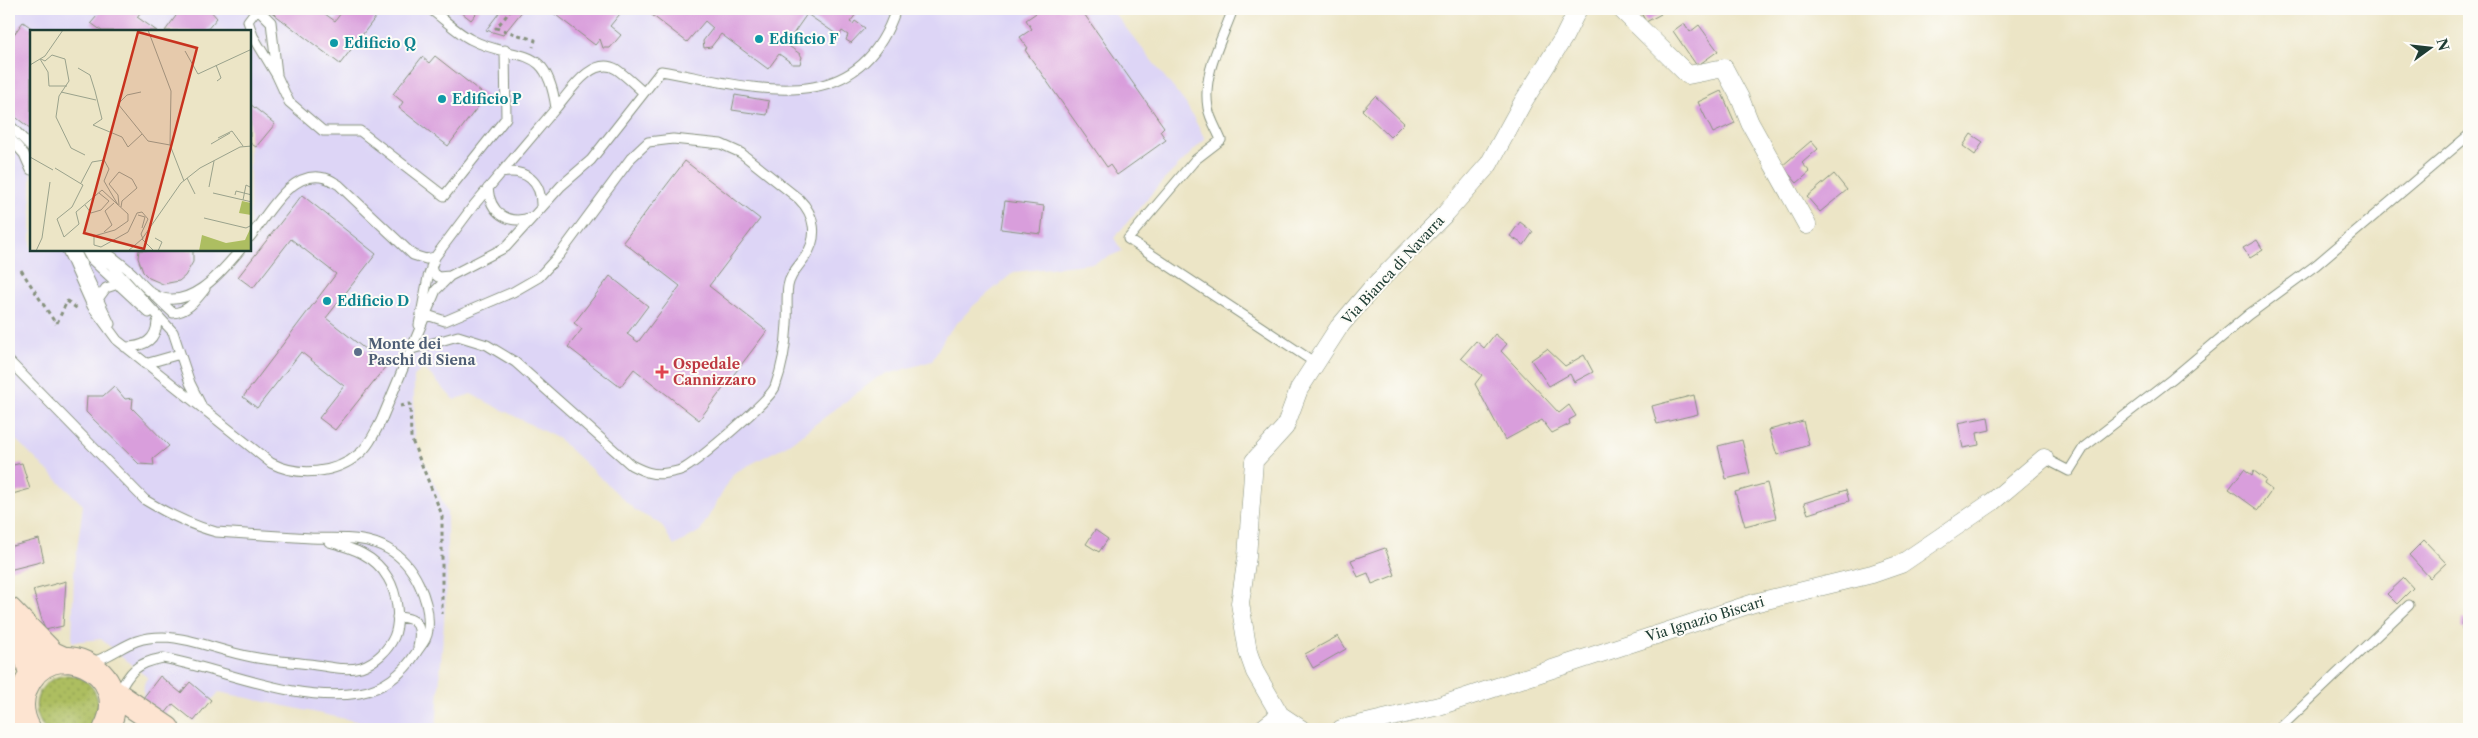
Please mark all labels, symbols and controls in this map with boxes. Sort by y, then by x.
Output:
north arrow [2406,22,2456,72]
inset map [30,30,251,251]
place label: Edificio F [769,30,839,48]
marker: Edificio F [753,33,765,45]
place label: Edificio Q [344,34,416,52]
text: N [2432,36,2453,53]
marker: Edificio Q [328,37,340,49]
place label: Edificio P [452,90,522,108]
marker: Edificio P [436,93,448,105]
street label: Via Bianca di Navarra [1337,211,1448,329]
place label: Edificio D [337,292,409,310]
marker: Edificio D [321,295,333,307]
place label: Monte dei Paschi di Siena [368,335,476,369]
marker: Monte dei Paschi di Siena [352,346,364,358]
place label: Ospedale Cannizzaro [673,355,756,389]
marker: Ospedale Cannizzaro [655,365,669,379]
street label: Via Ignazio Biscari [1643,592,1766,646]

